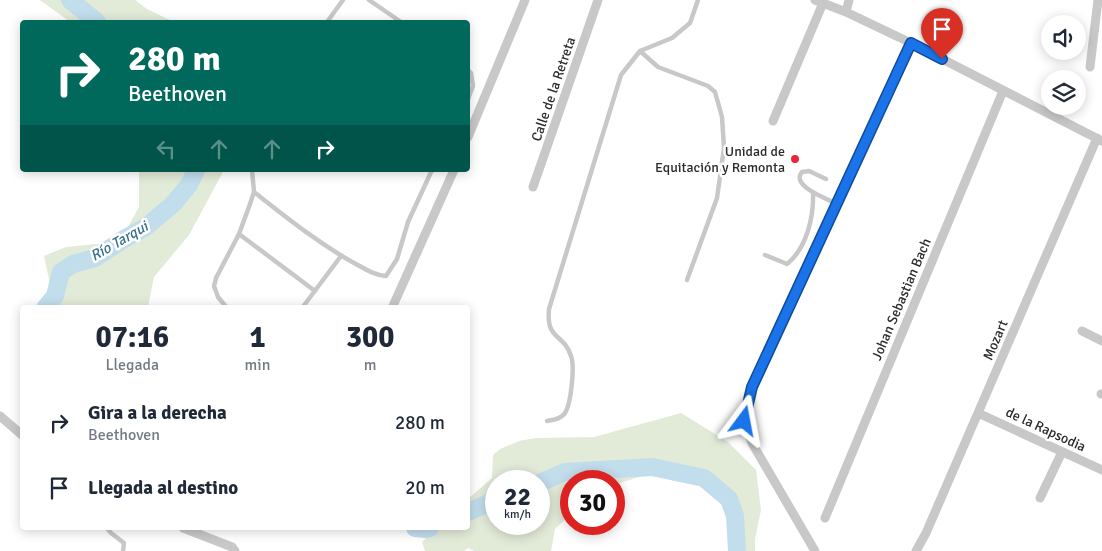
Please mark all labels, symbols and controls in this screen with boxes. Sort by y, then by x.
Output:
pin [921,8,963,59]
icon: arrive [928,15,956,43]
map controls [1041,15,1086,115]
button: sound [1041,15,1086,60]
street label: Calle de la Retreta [528,35,579,144]
text: 280 m [128,37,221,80]
icon: right [45,40,110,105]
button: layers [1041,70,1086,115]
text: Beethoven [128,80,227,107]
icon: left [152,135,180,163]
icon: ahead [205,135,233,163]
icon: ahead [258,135,286,163]
icon: right [311,135,339,163]
place label: Unidad de Equitación y Remonta [655,143,785,176]
marker: Unidad de Equitación y Remonta [789,153,801,165]
water label: Río Tarqui [87,216,153,265]
street label: Johan Sebastian Bach [868,236,935,363]
street label: Mozart [979,317,1012,363]
text: 07:16 [95,319,169,356]
text: 1 [249,319,266,356]
text: 300 [346,319,394,356]
text: Llegada [105,355,159,375]
text: min [245,355,270,375]
text: m [364,355,377,375]
position arrow [717,394,769,446]
text: Gira a la derecha [88,401,227,425]
street label: de la Rapsodia [1003,404,1088,455]
icon: right [45,409,73,437]
text: 280 m [395,411,445,435]
text: Beethoven [88,425,160,445]
speed limit sign: 30 [560,470,625,535]
icon: arrive [45,474,73,502]
text: Llegada al destino [88,476,238,500]
text: 20 m [405,476,445,500]
text: 22 [504,481,531,512]
text: km/h [504,507,531,522]

